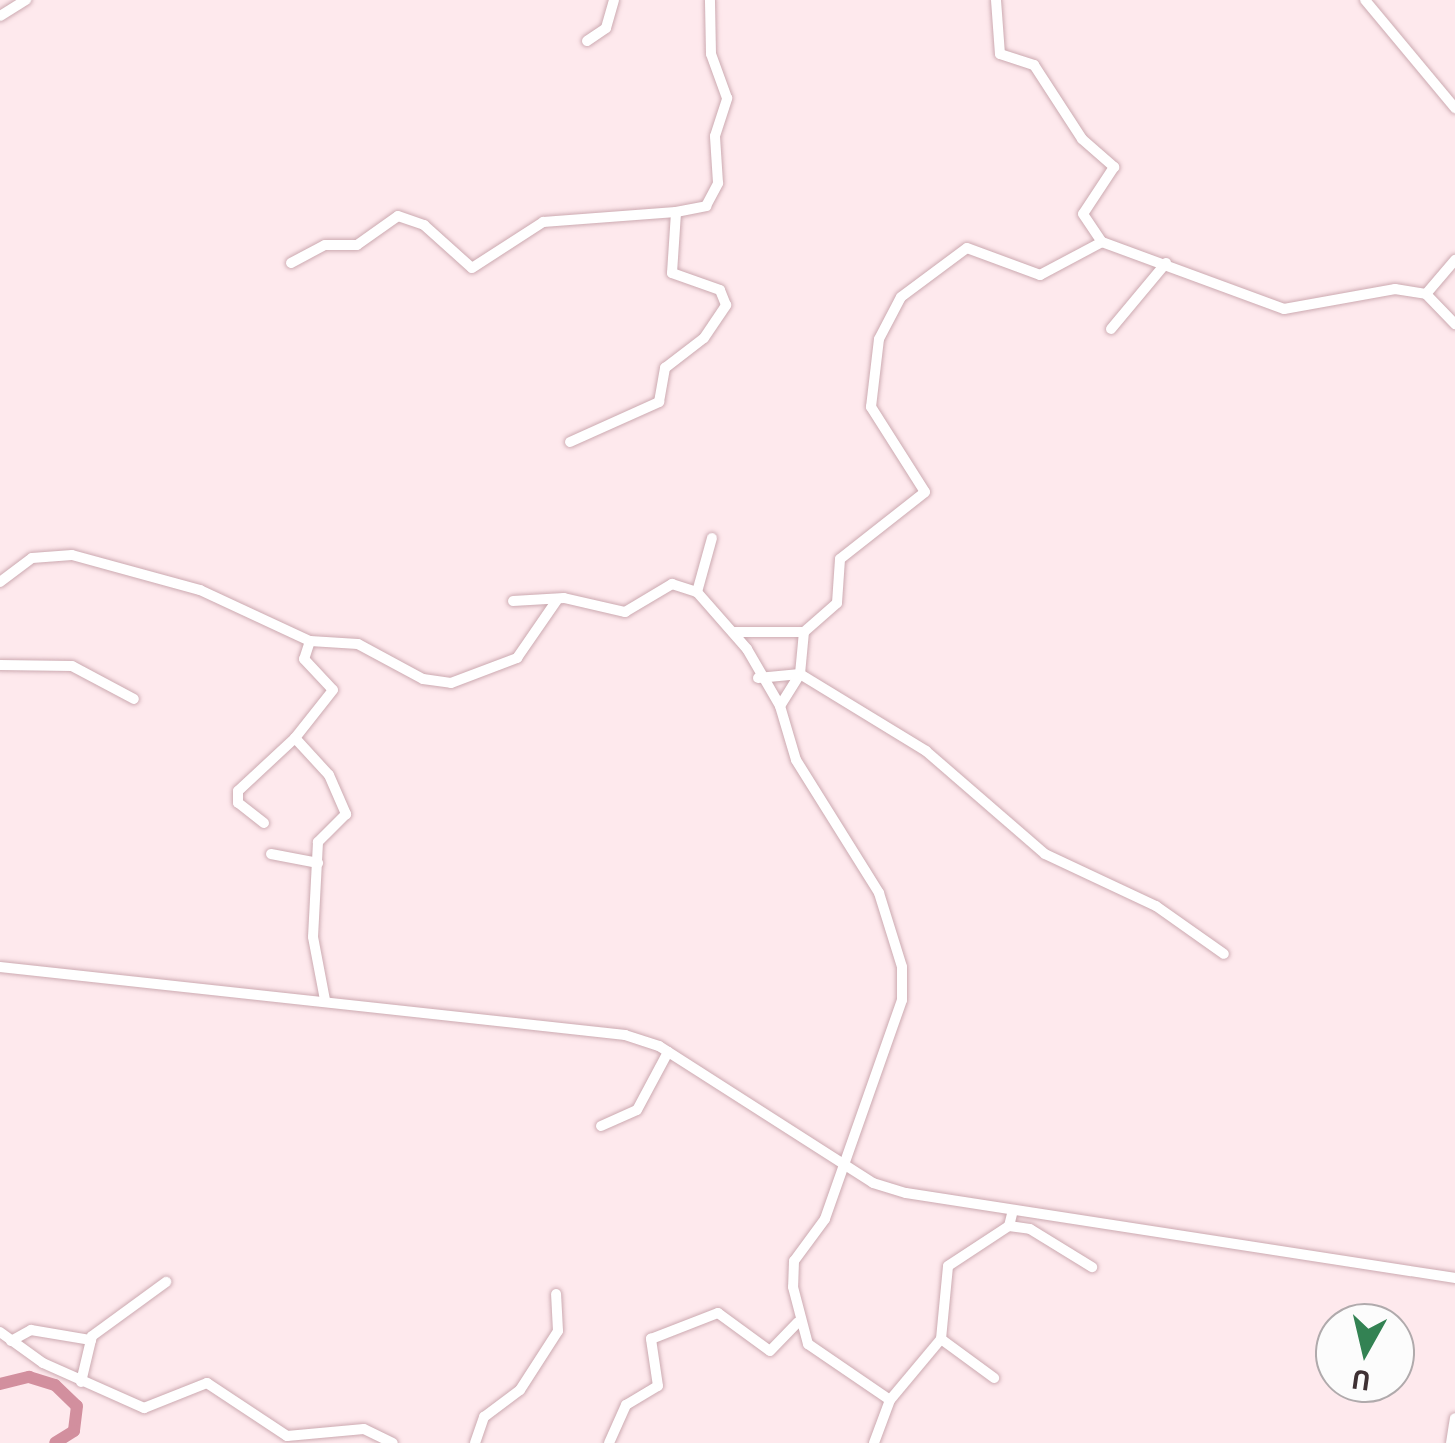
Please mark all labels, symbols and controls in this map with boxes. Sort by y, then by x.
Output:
north arrow [1315,1303,1415,1403]
text: U [1349,1359,1373,1404]

